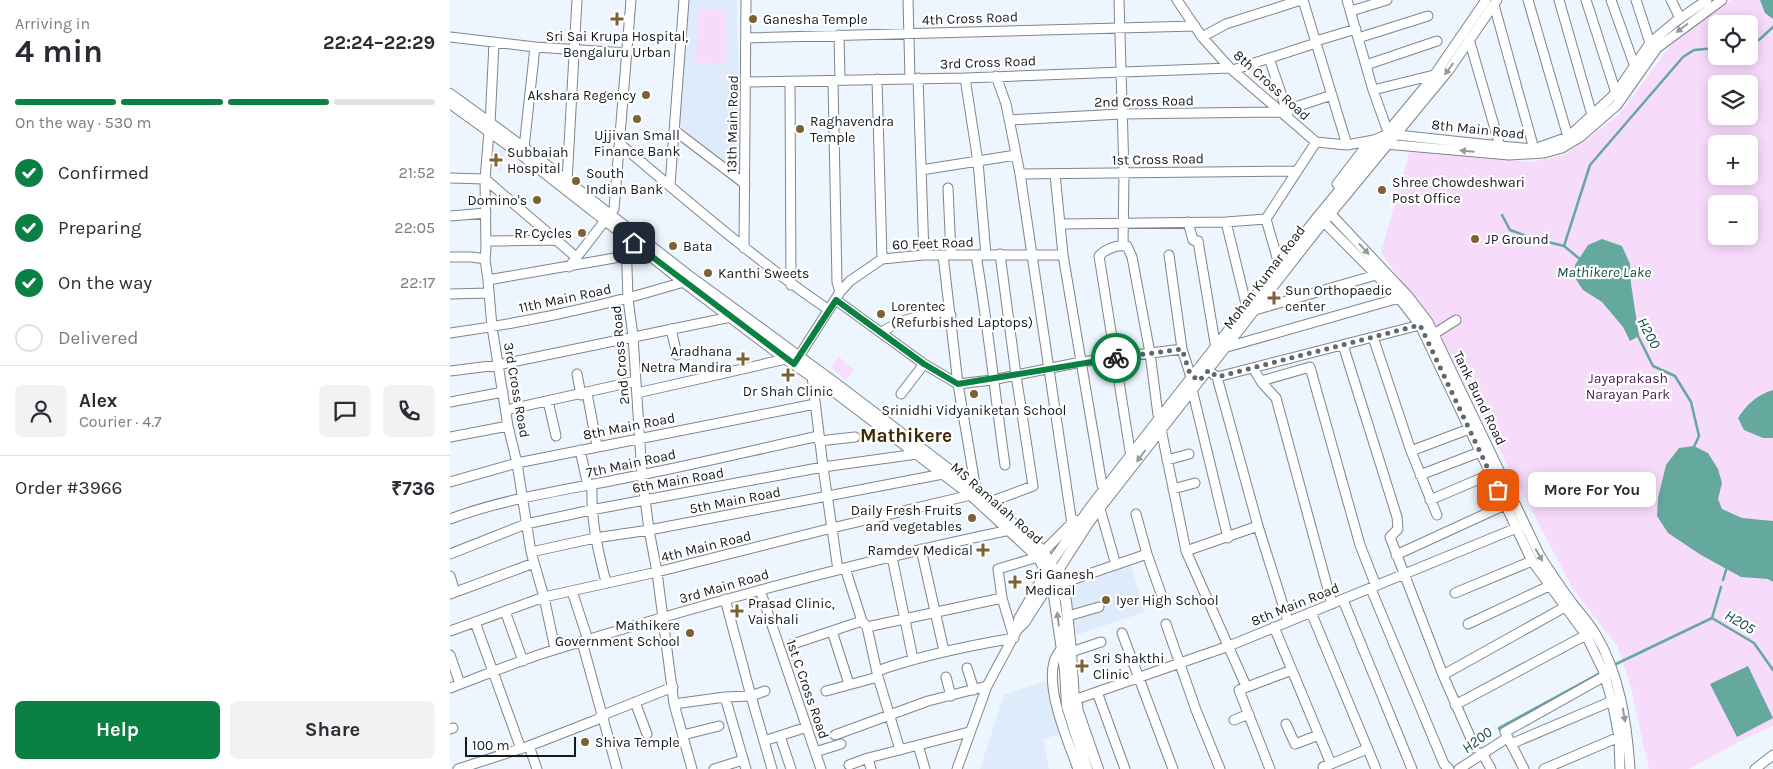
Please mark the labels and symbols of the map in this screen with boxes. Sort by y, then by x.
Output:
street label: 4th Cross Road [922,8,1018,29]
place label: Ganesha Temple [763,11,868,28]
marker: Sri Sai Krupa Hospital, Bengaluru Urban [610,12,624,26]
marker: Ganesha Temple [747,13,759,25]
one-way arrow [1675,23,1689,33]
place label: Sri Sai Krupa Hospital, Bengaluru Urban [546,28,688,61]
street label: 8th Cross Road [1230,47,1313,124]
street label: 3rd Cross Road [939,52,1037,73]
one-way arrow [1444,62,1454,76]
street label: 13th Main Road [723,75,742,173]
place label: Akshara Regency [527,87,636,104]
marker: Akshara Regency [640,89,652,101]
street label: 2nd Cross Road [1094,92,1194,111]
marker: Ujjivan Small Finance Bank [631,113,643,125]
place label: Raghavendra Temple [810,113,894,146]
street label: 8th Main Road [1431,116,1525,143]
marker: Raghavendra Temple [794,123,806,135]
place label: Ujjivan Small Finance Bank [594,127,680,160]
place label: Subbaiah Hospital [507,144,569,177]
one-way arrow [1459,147,1475,155]
street label: 1st Cross Road [1112,150,1204,169]
marker: Subbaiah Hospital [489,153,503,167]
place label: South Indian Bank [586,165,663,198]
place label: Shree Chowdeshwari Post Office [1392,174,1525,207]
marker: South Indian Bank [570,175,582,187]
marker: Shree Chowdeshwari Post Office [1376,184,1388,196]
place label: Domino's [467,192,527,209]
marker: Domino's [531,194,543,206]
pin [613,222,655,264]
street label: Mohan Kumar Road [1220,222,1309,333]
place label: Rr Cycles [514,225,572,242]
marker: Rr Cycles [576,227,588,239]
place label: JP Ground [1485,231,1549,248]
marker: JP Ground [1469,233,1481,245]
street label: 60 Feet Road [892,234,974,253]
place label: Bata [683,238,712,255]
marker: Bata [667,240,679,252]
one-way arrow [1358,243,1370,255]
water label: Mathikere Lake [1557,263,1651,281]
place label: Kanthi Sweets [718,265,809,282]
marker: Kanthi Sweets [702,267,714,279]
street label: 11th Main Road [517,280,613,317]
place label: Sun Orthopaedic center [1285,282,1392,315]
marker: Sun Orthopaedic center [1267,291,1281,305]
place label: Lorentec (Refurbished Laptops) [891,298,1033,331]
street label: 2nd Cross Road [608,305,633,405]
marker: Lorentec (Refurbished Laptops) [875,308,887,320]
water label: H200 [1633,314,1665,352]
courier [1091,333,1141,383]
street label: 3rd Cross Road [500,341,533,439]
place label: Aradhana Netra Mandira [641,343,732,376]
street label: Tank Bund Road [1449,348,1510,448]
marker: Aradhana Netra Mandira [736,352,750,366]
marker: Dr Shah Clinic [782,369,794,381]
park label: Jayaprakash Narayan Park [1586,370,1670,403]
place label: Dr Shah Clinic [743,383,833,400]
marker: Srinidhi Vidyaniketan School [968,388,980,400]
place label: Srinidhi Vidyaniketan School [882,402,1066,419]
street label: 8th Main Road [582,409,677,444]
district label: Mathikere [860,425,952,447]
street label: 7th Main Road [585,446,678,481]
one-way arrow [1136,449,1146,463]
street label: MS Ramaiah Road [947,459,1046,548]
street label: 6th Main Road [631,464,725,497]
pin [1477,469,1519,511]
callout: More For You [1528,472,1656,508]
street label: 5th Main Road [688,483,782,518]
place label: Daily Fresh Fruits and vegetables [851,502,962,535]
marker: Daily Fresh Fruits and vegetables [966,512,978,524]
street label: 4th Main Road [659,527,753,566]
place label: Ramdev Medical [867,542,973,559]
marker: Ramdev Medical [977,544,989,556]
one-way arrow [1535,548,1544,561]
street label: 3rd Main Road [677,566,771,607]
place label: Sri Ganesh Medical [1025,566,1094,599]
marker: Sri Ganesh Medical [1009,576,1021,588]
street label: 8th Main Road [1249,579,1342,630]
place label: Iyer High School [1116,592,1219,609]
marker: Iyer High School [1100,594,1112,606]
place label: Prasad Clinic, Vaishali [748,595,835,628]
marker: Prasad Clinic, Vaishali [730,604,744,618]
water label: H205 [1721,606,1759,638]
one-way arrow [1053,611,1061,627]
place label: Mathikere Government School [555,617,680,650]
marker: Mathikere Government School [684,627,696,639]
street label: 1st C Cross Road [783,637,833,741]
place label: Sri Shakthi Clinic [1093,650,1164,683]
marker: Sri Shakthi Clinic [1075,659,1089,673]
one-way arrow [1620,707,1628,723]
water label: H200 [1458,723,1496,757]
scale bar [465,734,576,757]
place label: Shiva Temple [595,734,680,751]
marker: Shiva Temple [579,736,591,748]

